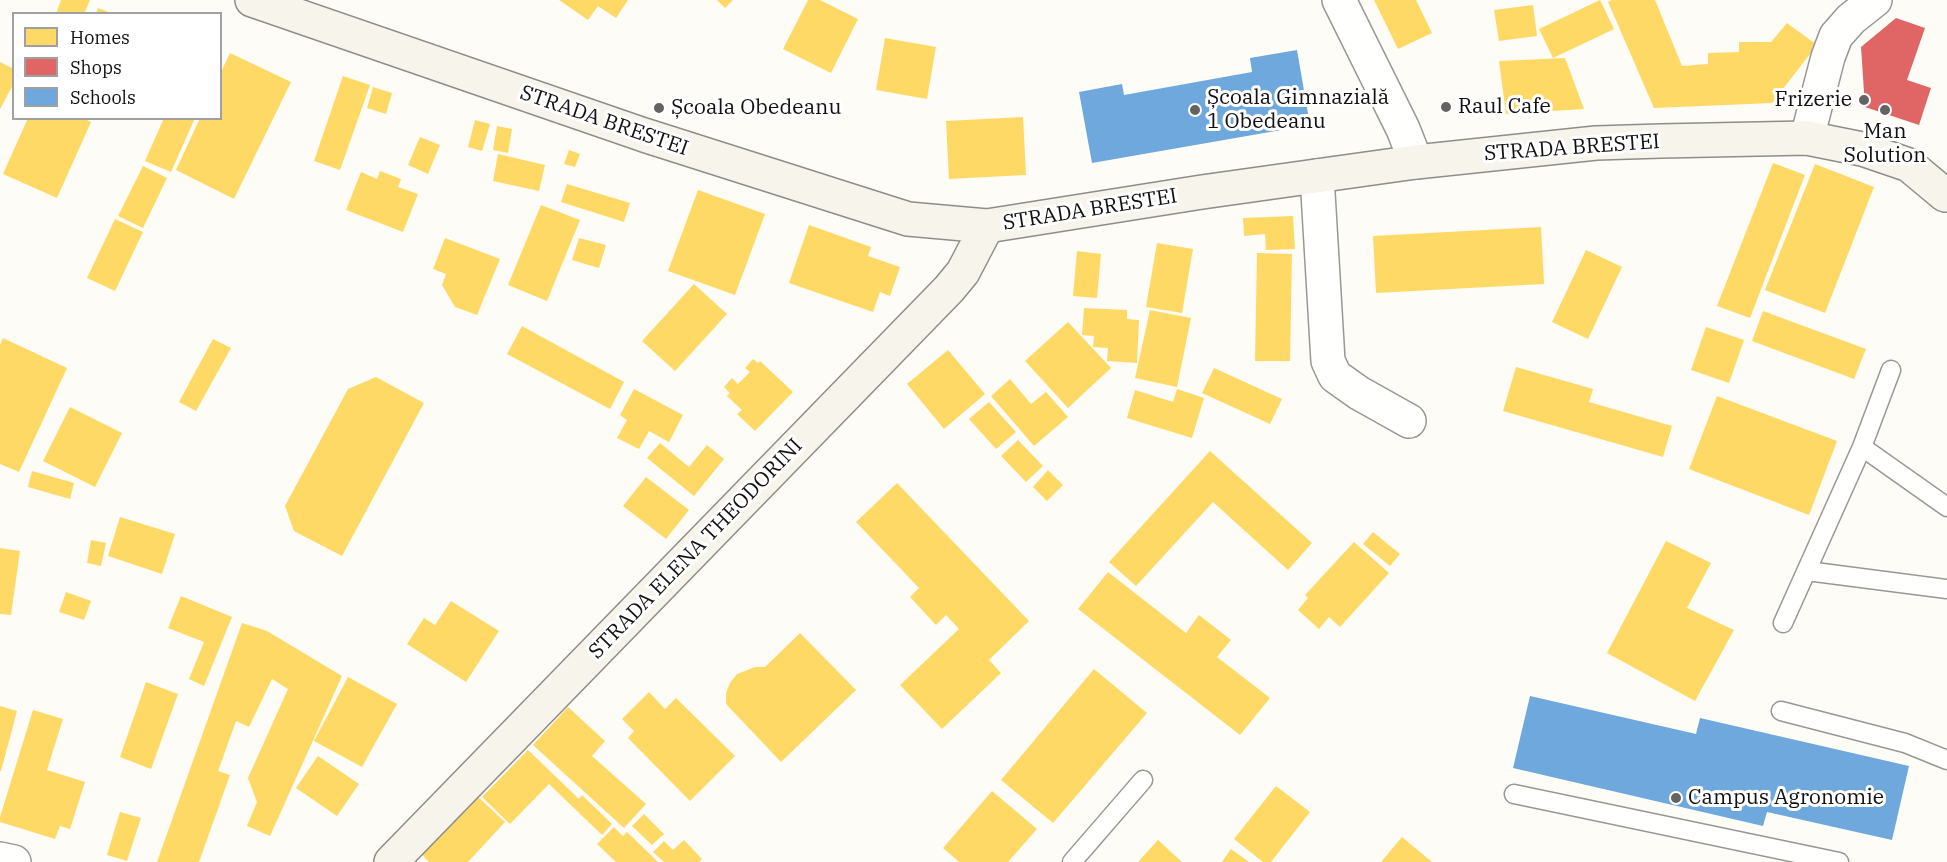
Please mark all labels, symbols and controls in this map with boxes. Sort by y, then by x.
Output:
legend [12,12,222,120]
text: Homes [70,26,130,49]
text: Shops [70,56,122,79]
street label: STRADA BRESTEI [517,80,691,162]
place label: Școala Gimnazială 1 Obedeanu [1207,85,1389,135]
text: Schools [70,86,136,109]
place label: Frizerie [1775,87,1852,113]
marker: Frizerie [1857,93,1871,107]
place label: Raul Cafe [1458,94,1551,120]
place label: Școala Obedeanu [671,95,842,121]
marker: Raul Cafe [1439,100,1453,114]
marker: Școala Obedeanu [652,101,666,115]
marker: Școala Gimnazială 1 Obedeanu [1188,103,1202,117]
marker: Man Solution [1878,103,1892,117]
place label: Man Solution [1844,119,1926,169]
street label: STRADA BRESTEI [1483,129,1661,167]
street label: STRADA BRESTEI [1001,184,1179,236]
street label: STRADA ELENA THEODORINI [584,434,808,664]
place label: Campus Agronomie [1688,785,1884,811]
marker: Campus Agronomie [1669,791,1683,805]

